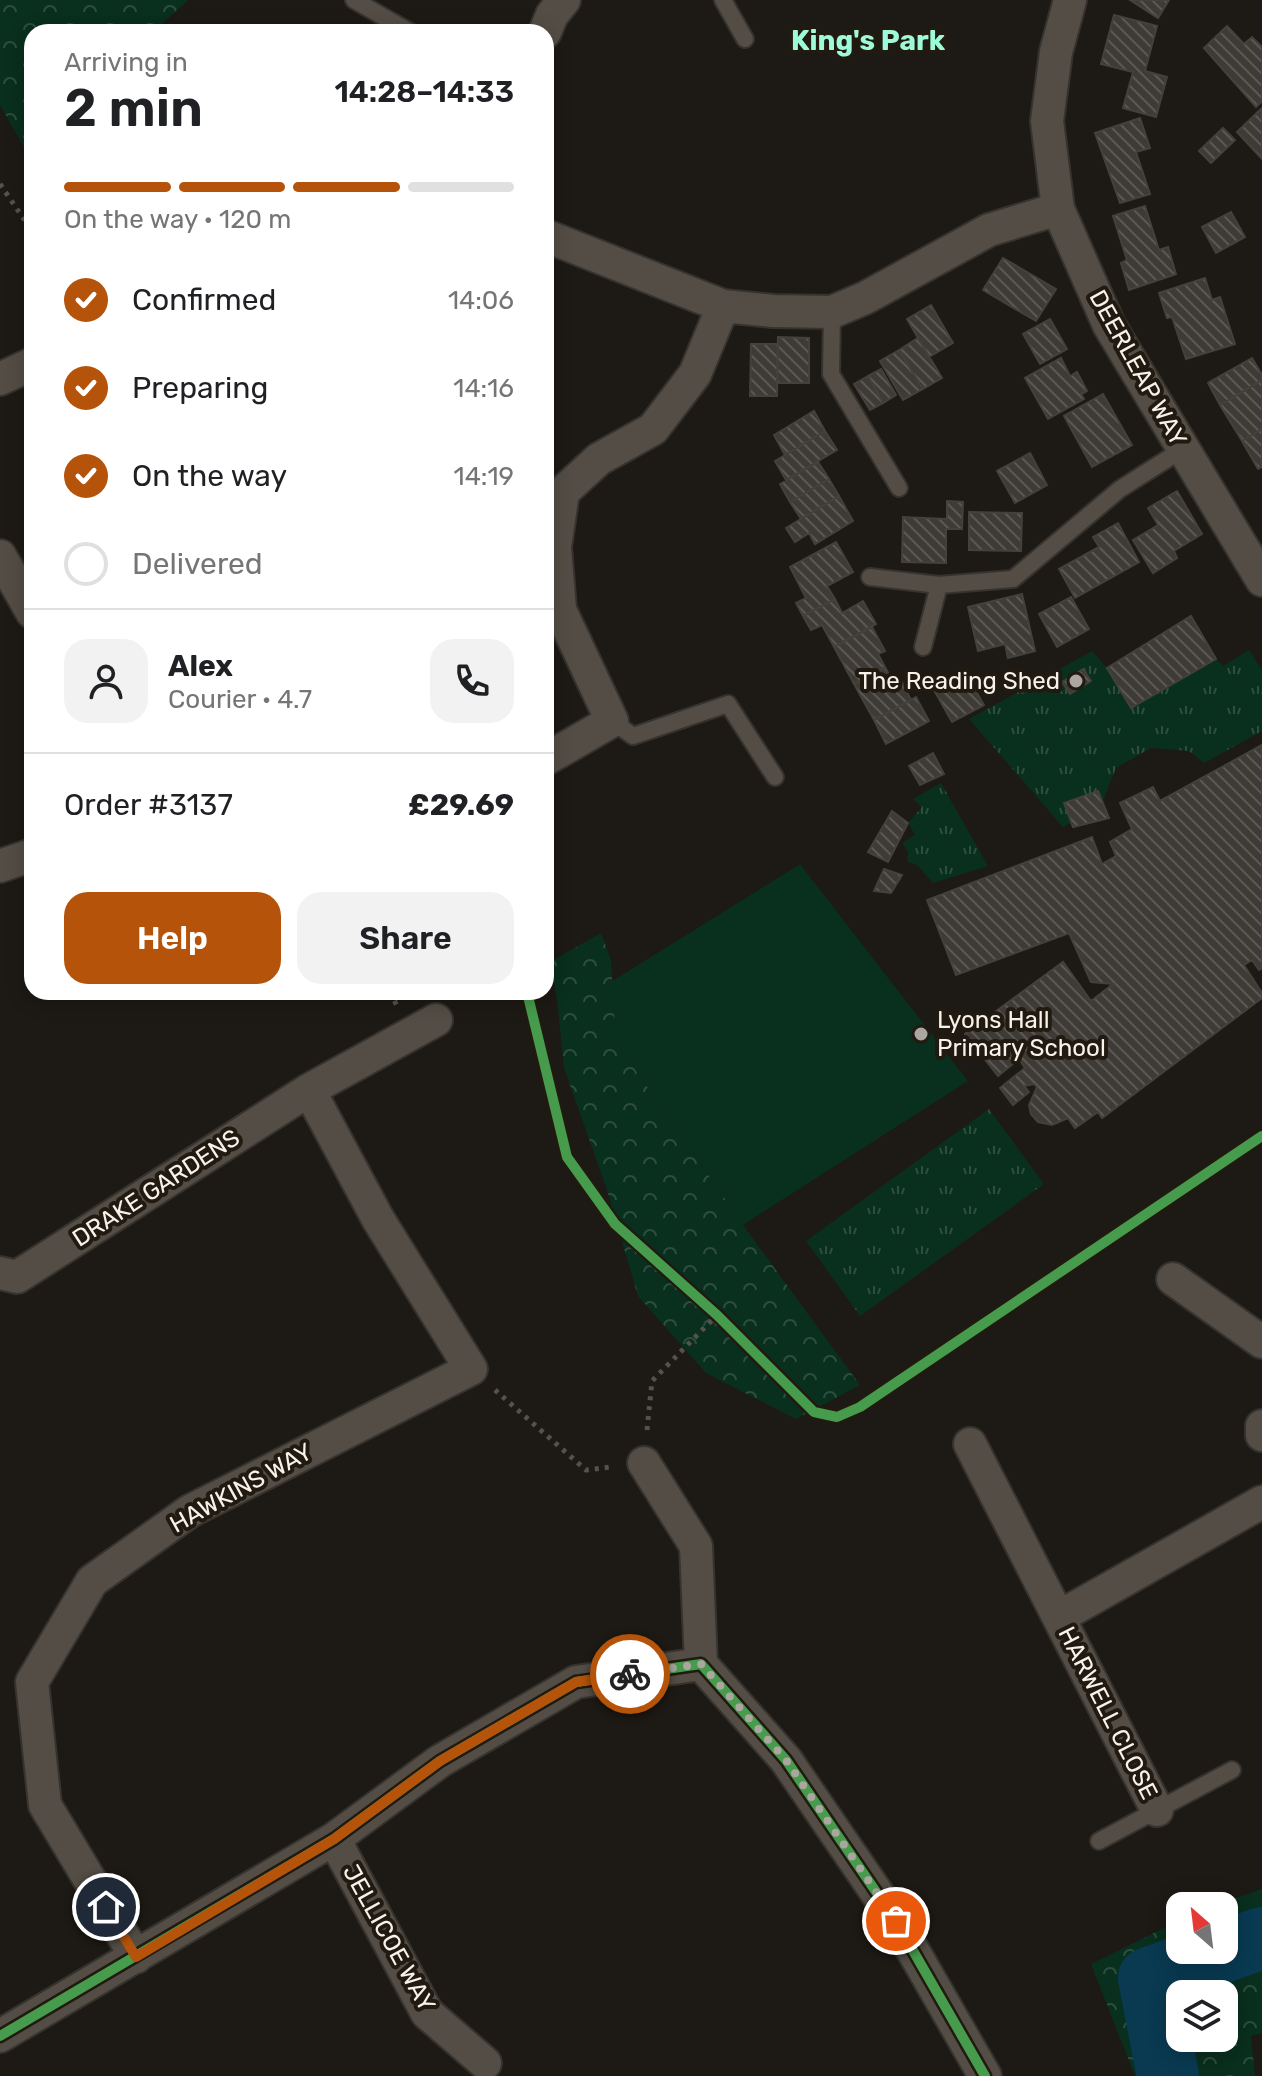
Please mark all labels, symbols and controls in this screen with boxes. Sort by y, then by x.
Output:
district label: King's Park [791,24,946,57]
text: Arriving in [64,47,188,78]
text: 14:28–14:33 [334,74,514,110]
text: 2 min [64,77,203,139]
text: On the way · 120 m [64,204,291,235]
icon: check [64,278,108,322]
text: Confirmed [132,282,276,318]
text: 14:06 [448,285,514,316]
street label: DEERLEAP WAY [1084,285,1192,451]
icon: check [64,366,108,410]
text: Preparing [132,370,268,406]
text: 14:16 [453,373,514,404]
icon: check [64,454,108,498]
text: On the way [132,458,287,494]
text: 14:19 [454,461,514,492]
text: Delivered [132,546,263,582]
button: person [64,639,148,723]
button: phone [430,639,514,723]
text: Alex [168,648,233,684]
place label: The Reading Shed [858,667,1060,695]
marker: The Reading Shed [1067,672,1085,690]
text: Courier · 4.7 [168,684,312,715]
text: Order #3137 [64,787,233,823]
text: £29.69 [408,787,514,823]
button: Help [64,892,281,984]
button: Share [297,892,514,984]
place label: Lyons Hall Primary School [937,1006,1106,1062]
marker: Lyons Hall Primary School [912,1025,930,1043]
street label: DRAKE GARDENS [67,1124,245,1252]
street label: HAWKINS WAY [165,1437,317,1539]
street label: HARWELL CLOSE [1052,1622,1164,1804]
courier [590,1634,670,1714]
icon: bike [608,1652,652,1696]
street label: JELLICOE WAY [337,1859,441,2017]
pin [72,1873,140,1941]
icon: home [84,1885,128,1929]
pin [862,1887,930,1955]
north arrow [1166,1892,1238,1964]
map controls [1166,1892,1238,2052]
icon: bag [874,1899,918,1943]
button: layers [1166,1980,1238,2052]

